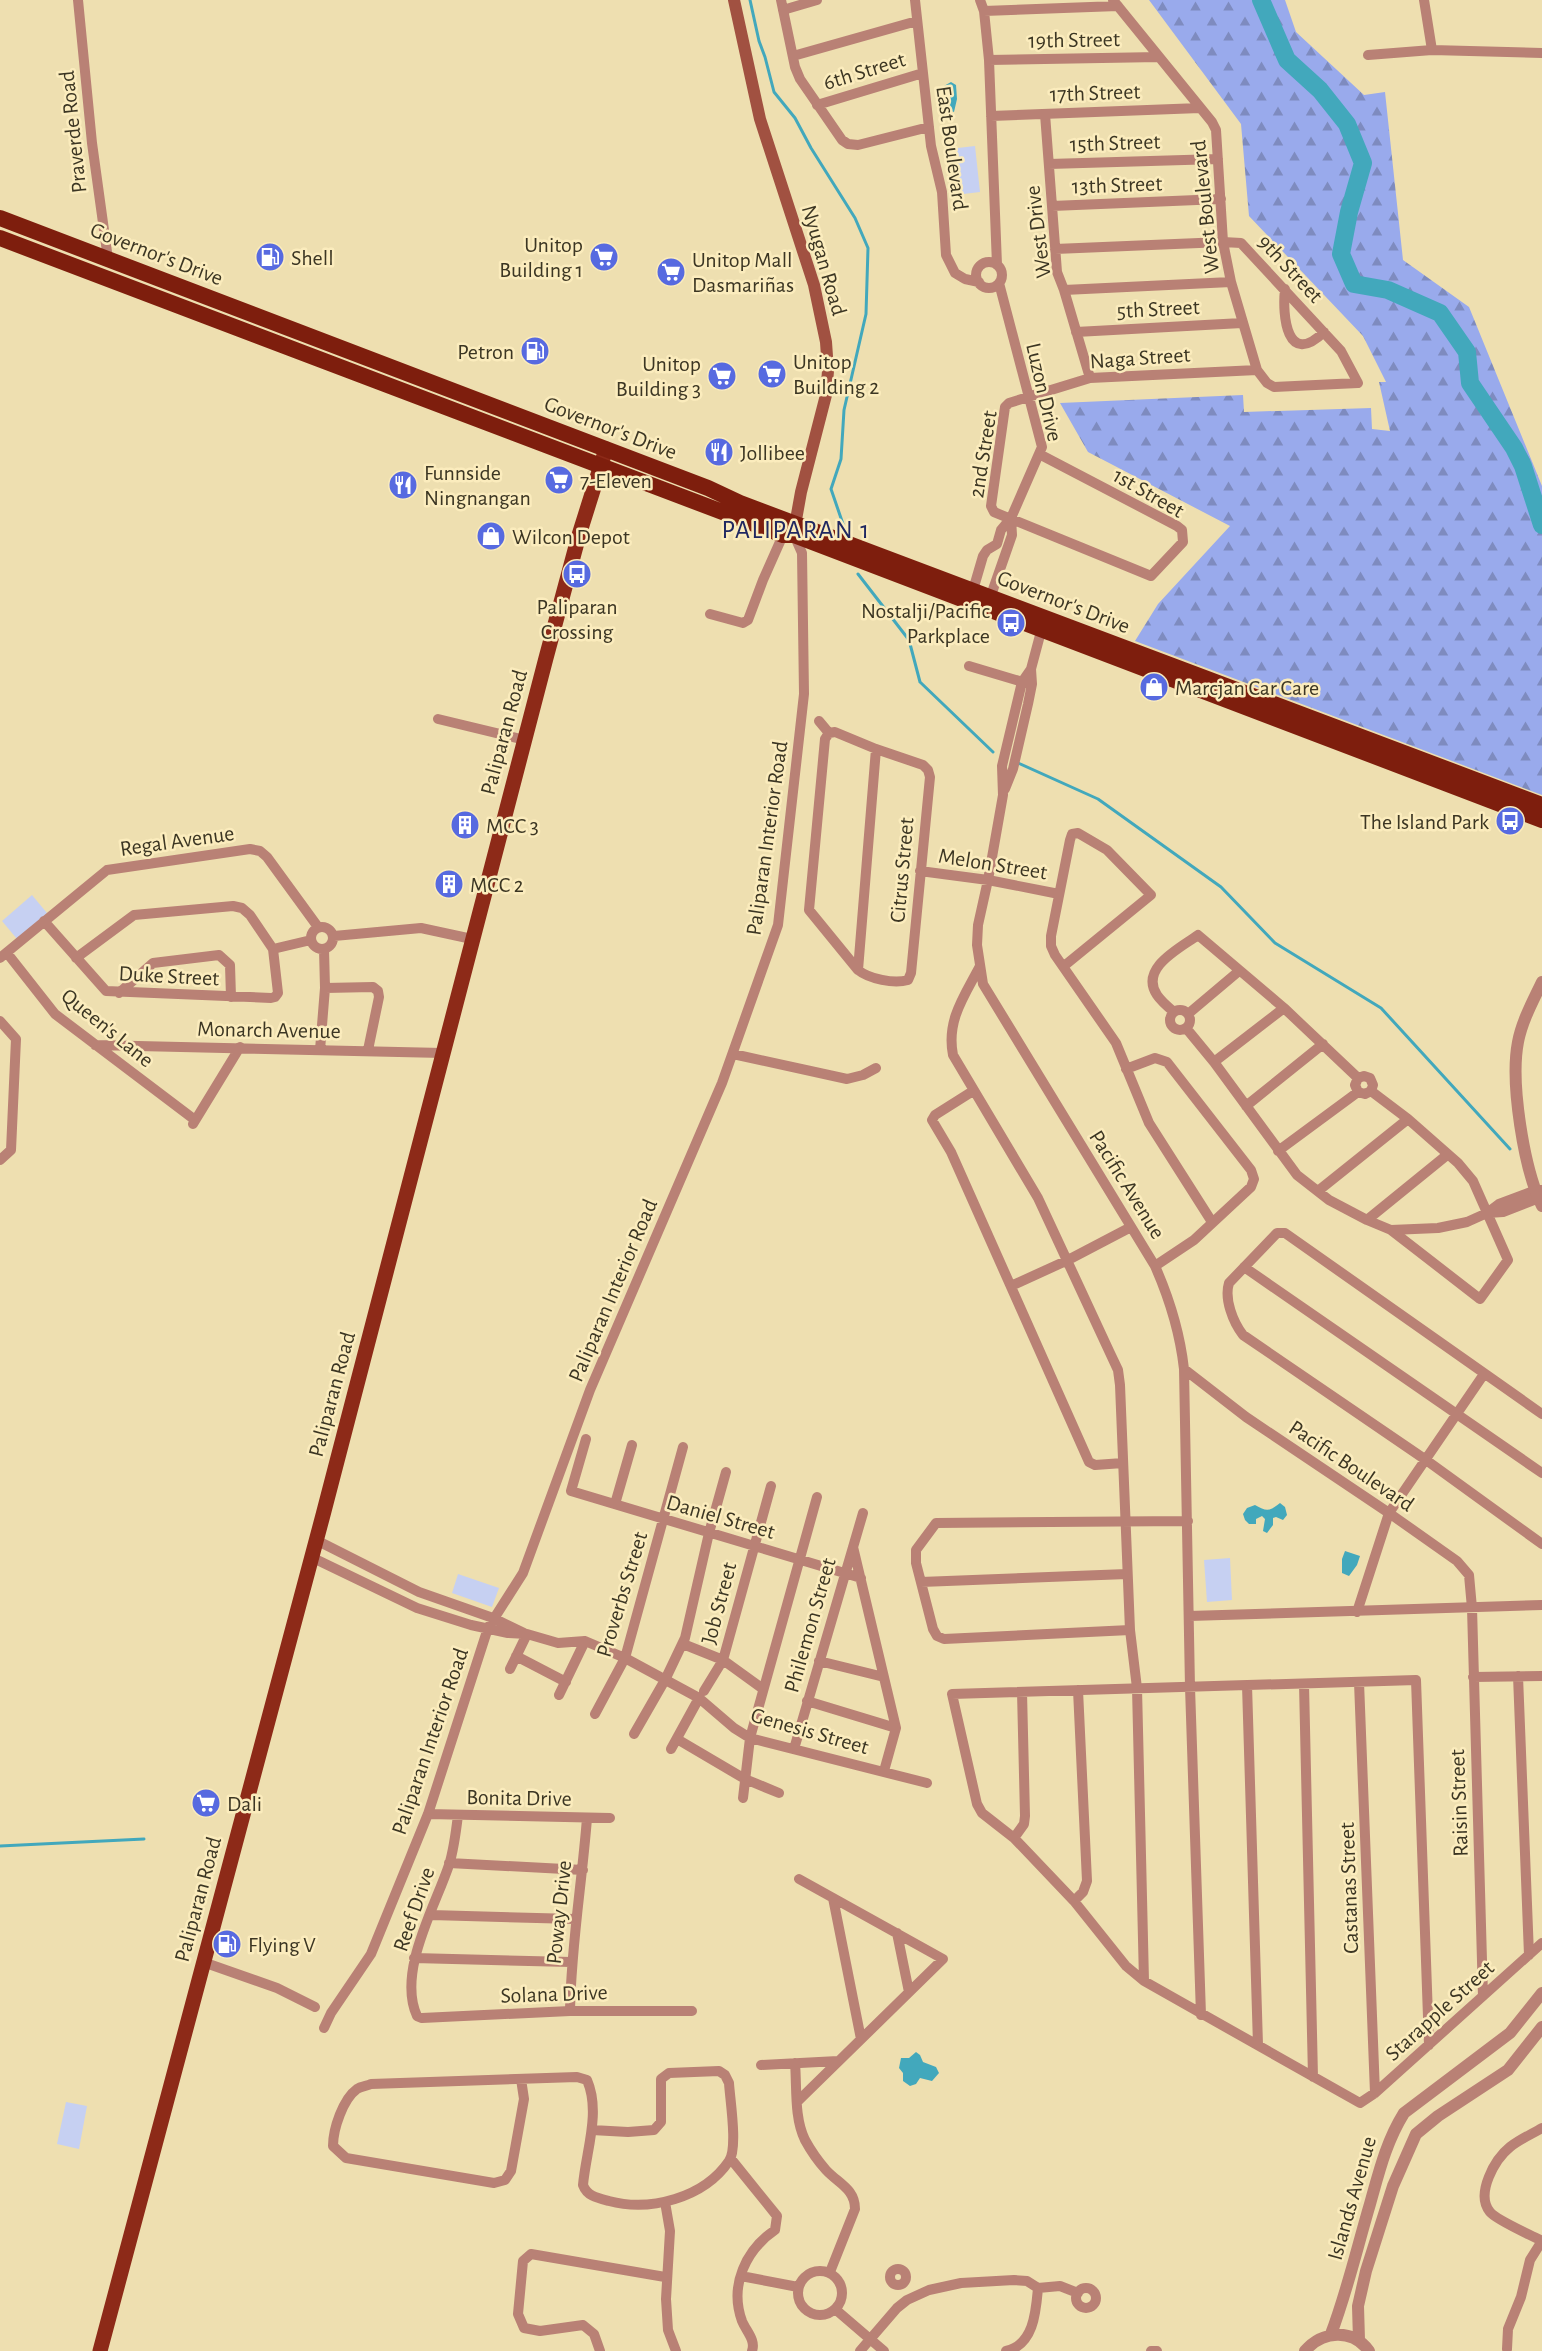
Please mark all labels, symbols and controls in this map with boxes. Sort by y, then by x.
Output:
street label: 19th Street [1028,28,1120,52]
street label: 6th Street [821,48,908,94]
street label: Praverde Road [56,70,90,194]
street label: 17th Street [1049,80,1141,106]
street label: East Boulevard [932,84,972,212]
street label: 15th Street [1069,130,1161,156]
street label: West Boulevard [1187,139,1223,275]
street label: 13th Street [1071,172,1163,198]
street label: West Drive [1021,184,1055,280]
street label: Nyugan Road [798,202,850,318]
street label: Governor's Drive [87,219,226,289]
street label: 9th Street [1254,230,1327,307]
place label: Unitop Building 1 [499,234,583,281]
fuel station icon: Shell [254,241,286,273]
supermarket icon: Unitop Building 1 [588,241,620,273]
place label: Shell [291,247,334,269]
place label: Unitop Mall Dasmariñas [692,249,794,296]
supermarket icon: Unitop Mall Dasmariñas [655,256,687,288]
street label: 5th Street [1116,296,1200,322]
fuel station icon: Petron [519,335,551,367]
place label: Petron [457,341,514,363]
street label: Luzon Drive [1022,341,1066,444]
street label: Naga Street [1089,344,1191,372]
place label: Unitop Building 2 [793,351,879,398]
place label: Unitop Building 3 [616,353,701,400]
supermarket icon: Unitop Building 2 [756,358,788,390]
supermarket icon: Unitop Building 3 [706,360,738,392]
street label: Governor's Drive [541,393,680,463]
street label: 2nd Street [965,409,1001,499]
restaurant icon: Jollibee [703,436,735,468]
place label: Jollibee [740,442,805,464]
place label: Funnside Ningnangan [424,462,531,509]
supermarket icon: 7-Eleven [543,464,575,496]
street label: 1st Street [1109,464,1188,522]
restaurant icon: Funnside Ningnangan [387,469,419,501]
place label: 7-Eleven [580,470,652,492]
district label: PALIPARAN 1 [721,517,871,543]
shop icon: Wilcon Depot [475,520,507,552]
place label: Wilcon Depot [512,526,630,548]
bus stop icon: Paliparan Crossing [561,558,593,590]
street label: Governor's Drive [994,567,1133,637]
place label: Paliparan Crossing [536,596,618,643]
place label: Nostalji/Pacific Parkplace [861,600,991,647]
bus stop icon: Nostalji/Pacific Parkplace [995,607,1027,639]
street label: Paliparan Road [477,667,531,797]
shop icon: Marcjan Car Care [1138,671,1170,703]
place label: Marcjan Car Care [1175,677,1319,699]
street label: Paliparan Interior Road [742,739,792,937]
bus stop icon: The Island Park [1494,805,1526,837]
building icon: MCC 3 [449,809,481,841]
place label: The Island Park [1360,811,1489,833]
place label: MCC 3 [486,815,539,837]
street label: Citrus Street [886,816,918,924]
street label: Regal Avenue [119,822,236,860]
street label: Melon Street [937,845,1049,883]
building icon: MCC 2 [433,868,465,900]
place label: MCC 2 [470,874,524,896]
street label: Duke Street [118,962,220,990]
street label: Queen's Lane [57,984,158,1071]
street label: Monarch Avenue [197,1018,341,1042]
street label: Pacific Avenue [1085,1126,1169,1243]
street label: Paliparan Interior Road [564,1196,661,1385]
street label: Paliparan Road [305,1329,359,1459]
street label: Pacific Boulevard [1285,1416,1418,1516]
street label: Daniel Street [664,1491,778,1543]
street label: Proverbs Street [592,1529,651,1660]
street label: Philemon Street [780,1556,840,1695]
street label: Job Street [697,1560,740,1647]
street label: Paliparan Interior Road [388,1645,472,1838]
street label: Genesis Street [748,1704,871,1758]
street label: Raisin Street [1446,1749,1472,1857]
street label: Bonita Drive [466,1786,572,1810]
supermarket icon: Dali [190,1787,222,1819]
place label: Dali [227,1793,262,1815]
street label: Castanas Street [1336,1822,1362,1954]
street label: Paliparan Road [171,1834,225,1964]
street label: Poway Drive [543,1859,575,1965]
street label: Reef Drive [389,1864,439,1954]
fuel station icon: Flying V [211,1928,243,1960]
place label: Flying V [248,1934,316,1956]
street label: Starapple Street [1381,1956,1498,2065]
street label: Solana Drive [500,1981,608,2007]
street label: Islands Avenue [1324,2134,1380,2263]

